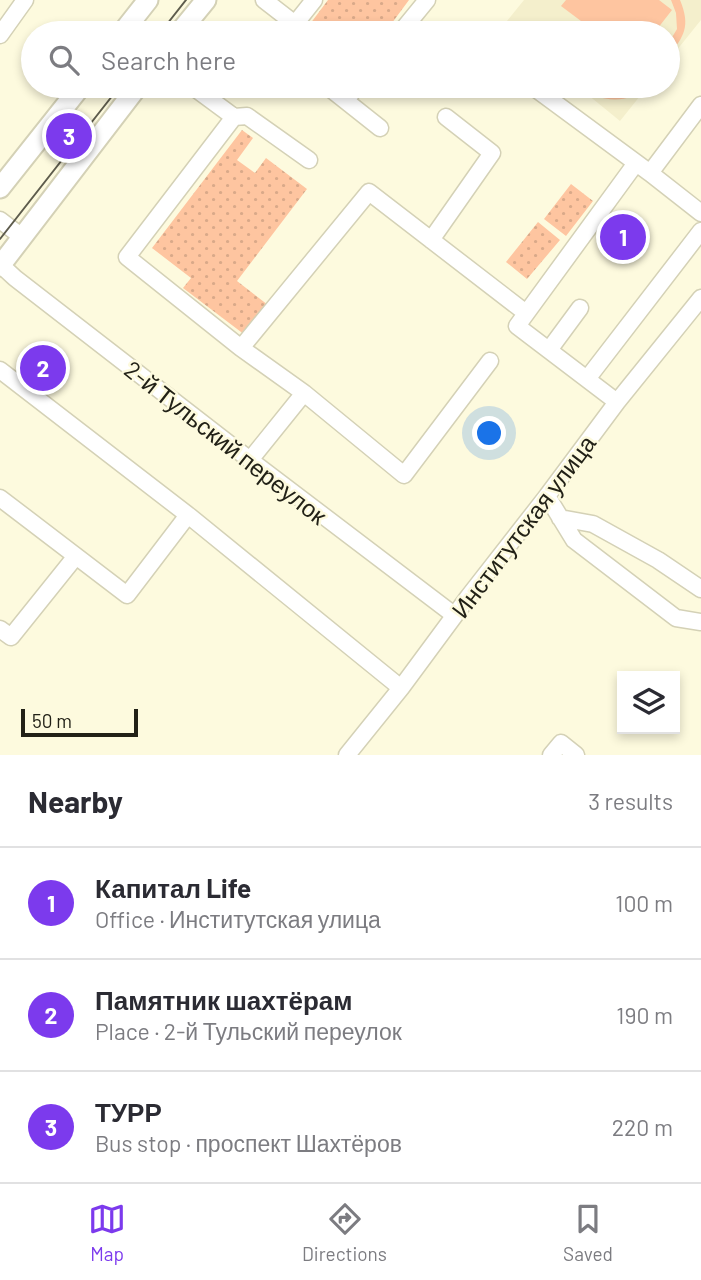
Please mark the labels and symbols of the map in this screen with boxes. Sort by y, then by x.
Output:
pin: 3 [46,110,92,162]
pin: 1 [600,211,646,263]
pin: 2 [20,342,66,394]
street label: 2-й Тульский переулок [119,354,333,530]
your location [472,416,506,450]
street label: Институтская улица [445,428,601,623]
scale bar [21,706,138,738]

